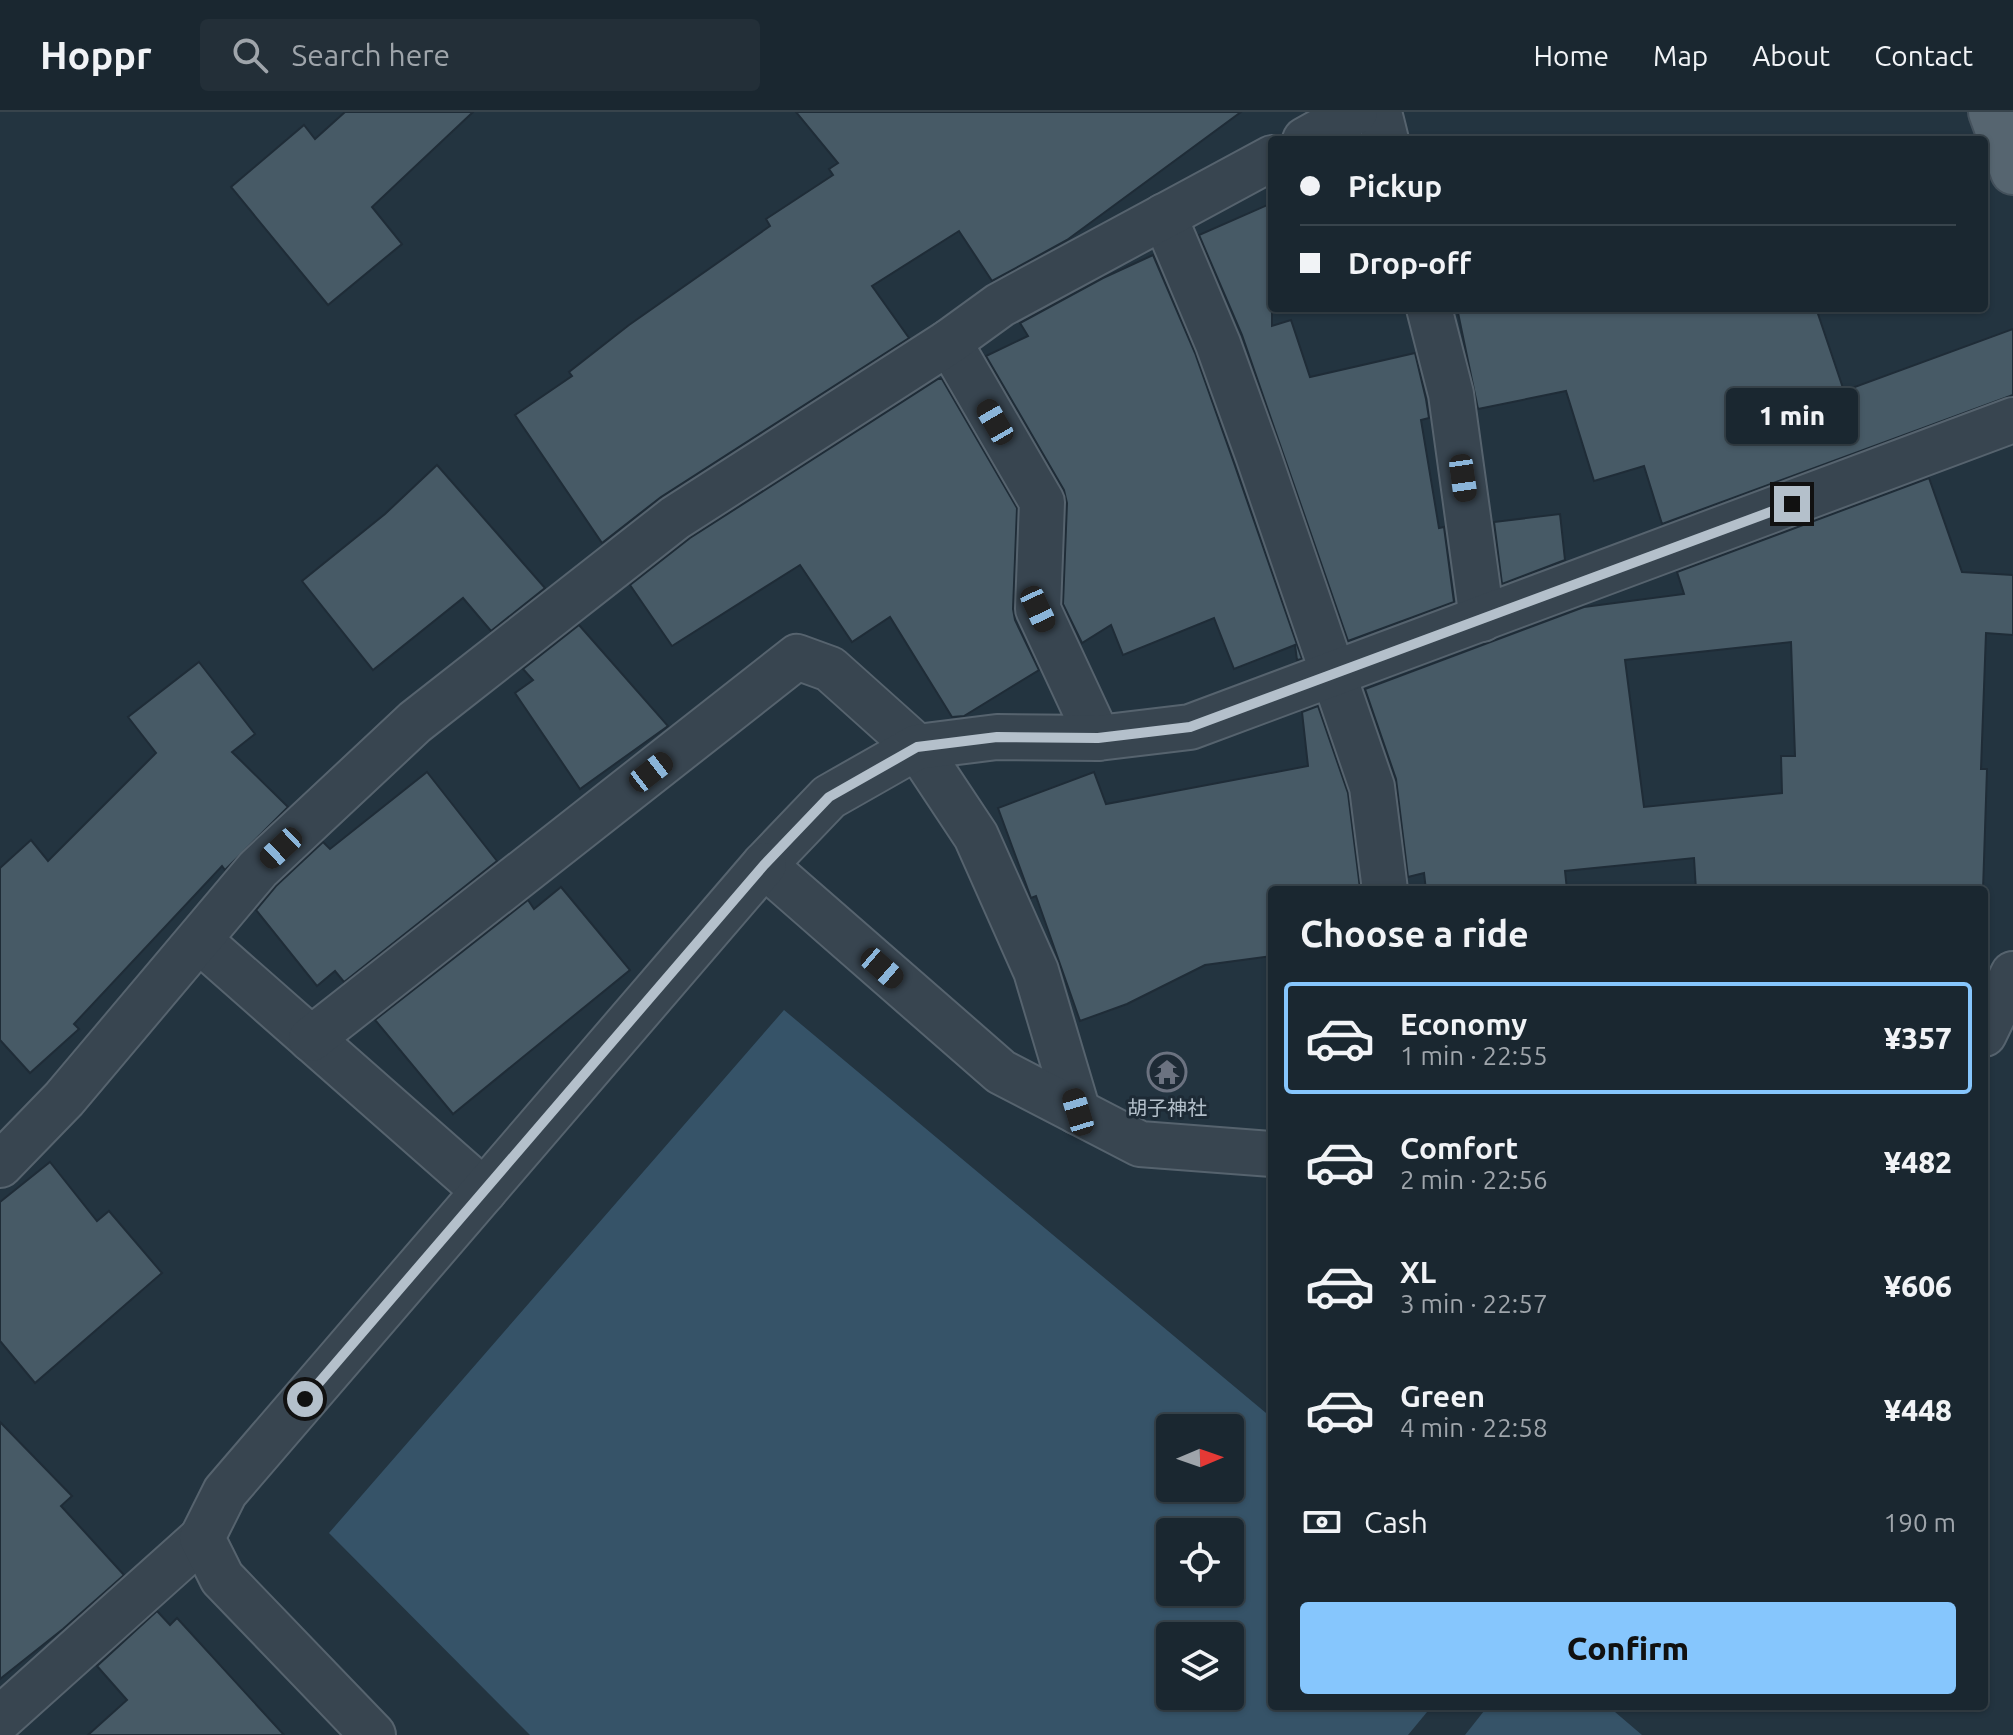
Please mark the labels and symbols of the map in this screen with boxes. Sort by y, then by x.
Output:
callout: 1 min [1726,388,1858,444]
car [973,395,1017,449]
car [1448,453,1478,503]
route end [1774,486,1810,522]
car [1017,582,1059,636]
car [625,748,677,796]
car [255,823,307,873]
car [856,943,908,993]
temple icon: 胡子神社 [1146,1051,1188,1093]
car [1060,1086,1096,1138]
place label: 胡子神社 [1127,1096,1207,1119]
route start [287,1381,323,1417]
north arrow [1156,1414,1244,1502]

